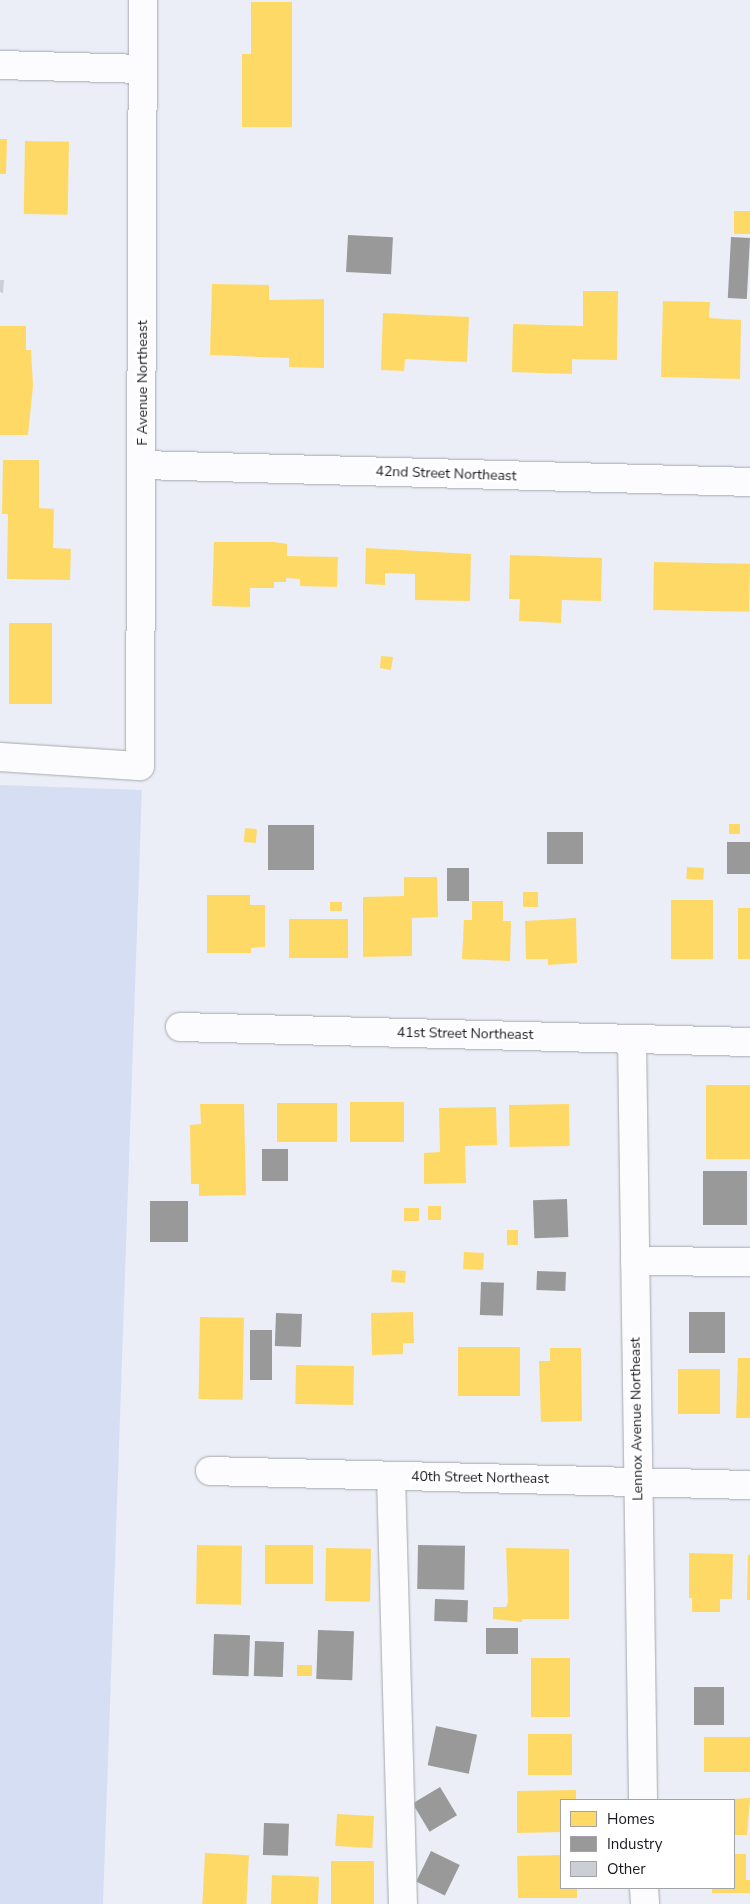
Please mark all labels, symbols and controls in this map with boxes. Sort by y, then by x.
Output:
street label: F Avenue Northeast [135,320,151,446]
street label: 42nd Street Northeast [375,463,517,485]
street label: 41st Street Northeast [397,1024,533,1044]
street label: Lennox Avenue Northeast [627,1337,647,1501]
street label: 40th Street Northeast [411,1468,549,1488]
legend [560,1799,735,1889]
text: Homes [607,1809,655,1829]
text: Industry [607,1834,662,1854]
text: Other [607,1859,646,1879]

